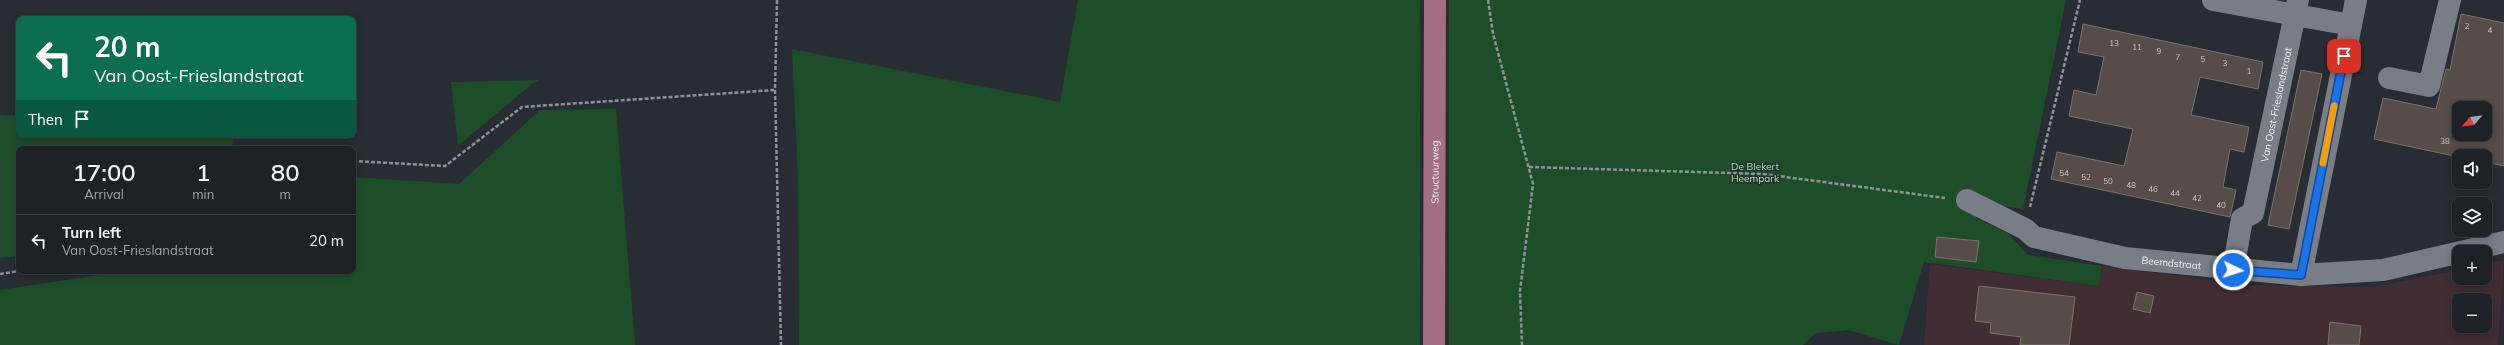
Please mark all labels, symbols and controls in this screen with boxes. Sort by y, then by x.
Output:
house number: 2 [2465,21,2470,31]
house number: 4 [2488,25,2493,35]
text: 20 m [94,29,160,64]
icon: left [28,32,80,84]
house number: 13 [2109,38,2119,48]
pin [2327,39,2361,73]
house number: 11 [2132,42,2142,52]
icon: arrive [2333,45,2355,67]
house number: 9 [2157,46,2162,56]
street label: Van Oost-Frieslandstraat [2258,46,2295,163]
house number: 7 [2176,52,2181,62]
house number: 5 [2201,54,2206,64]
house number: 3 [2223,58,2228,68]
text: Van Oost-Frieslandstraat [94,64,304,87]
house number: 1 [2247,66,2252,76]
north arrow [2452,101,2492,141]
map controls [2452,101,2492,333]
icon: arrive [71,108,93,130]
text: Then [28,110,63,129]
house number: 38 [2440,136,2450,146]
street label: Structuurweg [1428,140,1442,204]
button: sound [2452,149,2492,189]
text: 17:00 [72,157,136,187]
text: 1 [196,157,210,187]
text: 80 [271,157,300,187]
park label: De Blekert Heempark [1731,160,1780,185]
house number: 54 [2059,168,2069,178]
house number: 52 [2081,172,2091,182]
house number: 50 [2103,176,2113,186]
house number: 48 [2126,180,2136,190]
house number: 46 [2148,184,2158,194]
text: Arrival [84,186,124,202]
text: min [192,186,214,202]
text: m [279,186,291,202]
house number: 44 [2170,188,2180,198]
house number: 42 [2192,193,2202,203]
button: layers [2452,197,2492,237]
house number: 40 [2216,200,2226,210]
text: Turn left [62,223,121,242]
icon: left [28,230,50,252]
text: 20 m [309,231,344,250]
text: Van Oost-Frieslandstraat [62,242,214,258]
button: + [2452,245,2492,285]
position arrow [2212,249,2254,291]
street label: Beemdstraat [2141,254,2202,272]
button: − [2452,293,2492,333]

